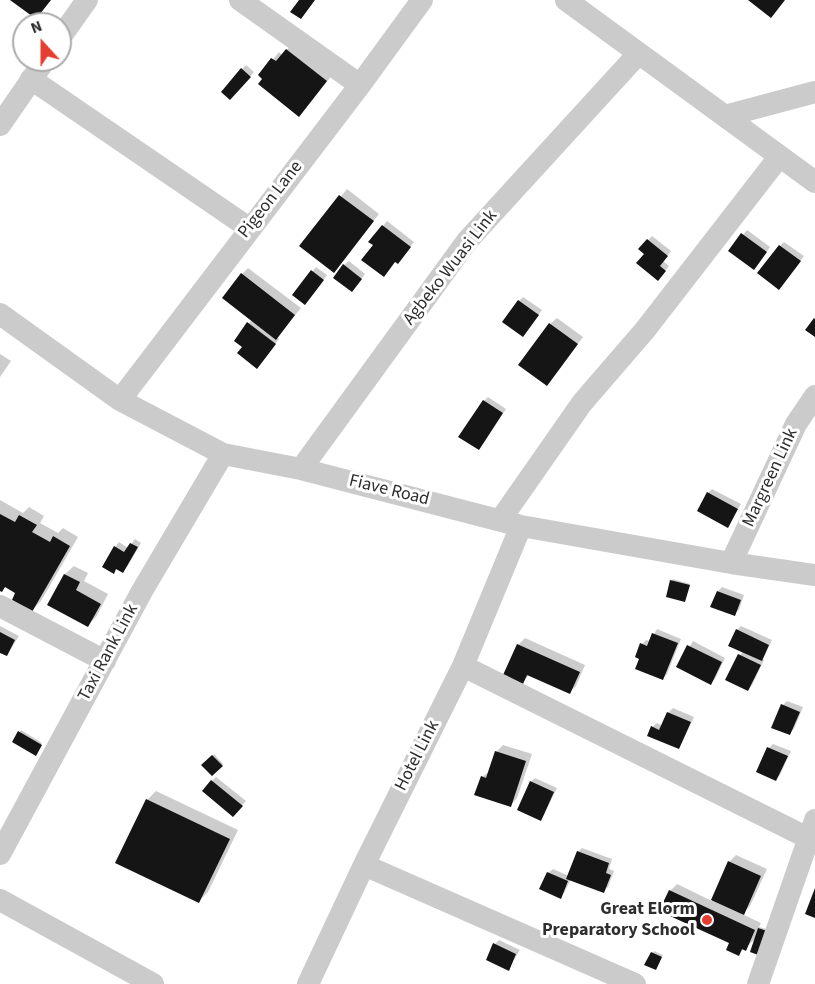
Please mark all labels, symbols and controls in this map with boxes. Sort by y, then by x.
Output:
north arrow [12,12,72,72]
text: N [27,15,45,39]
street label: Pigeon Lane [234,157,308,243]
street label: Agbeko Wuasi Link [399,206,503,330]
street label: Margreen Link [739,425,803,531]
street label: Fiave Road [347,471,431,511]
street label: Taxi Rank Link [74,601,144,705]
street label: Hotel Link [391,717,445,795]
place label: Great Elorm Preparatory School [542,899,695,942]
marker: Great Elorm Preparatory School [700,913,714,927]

